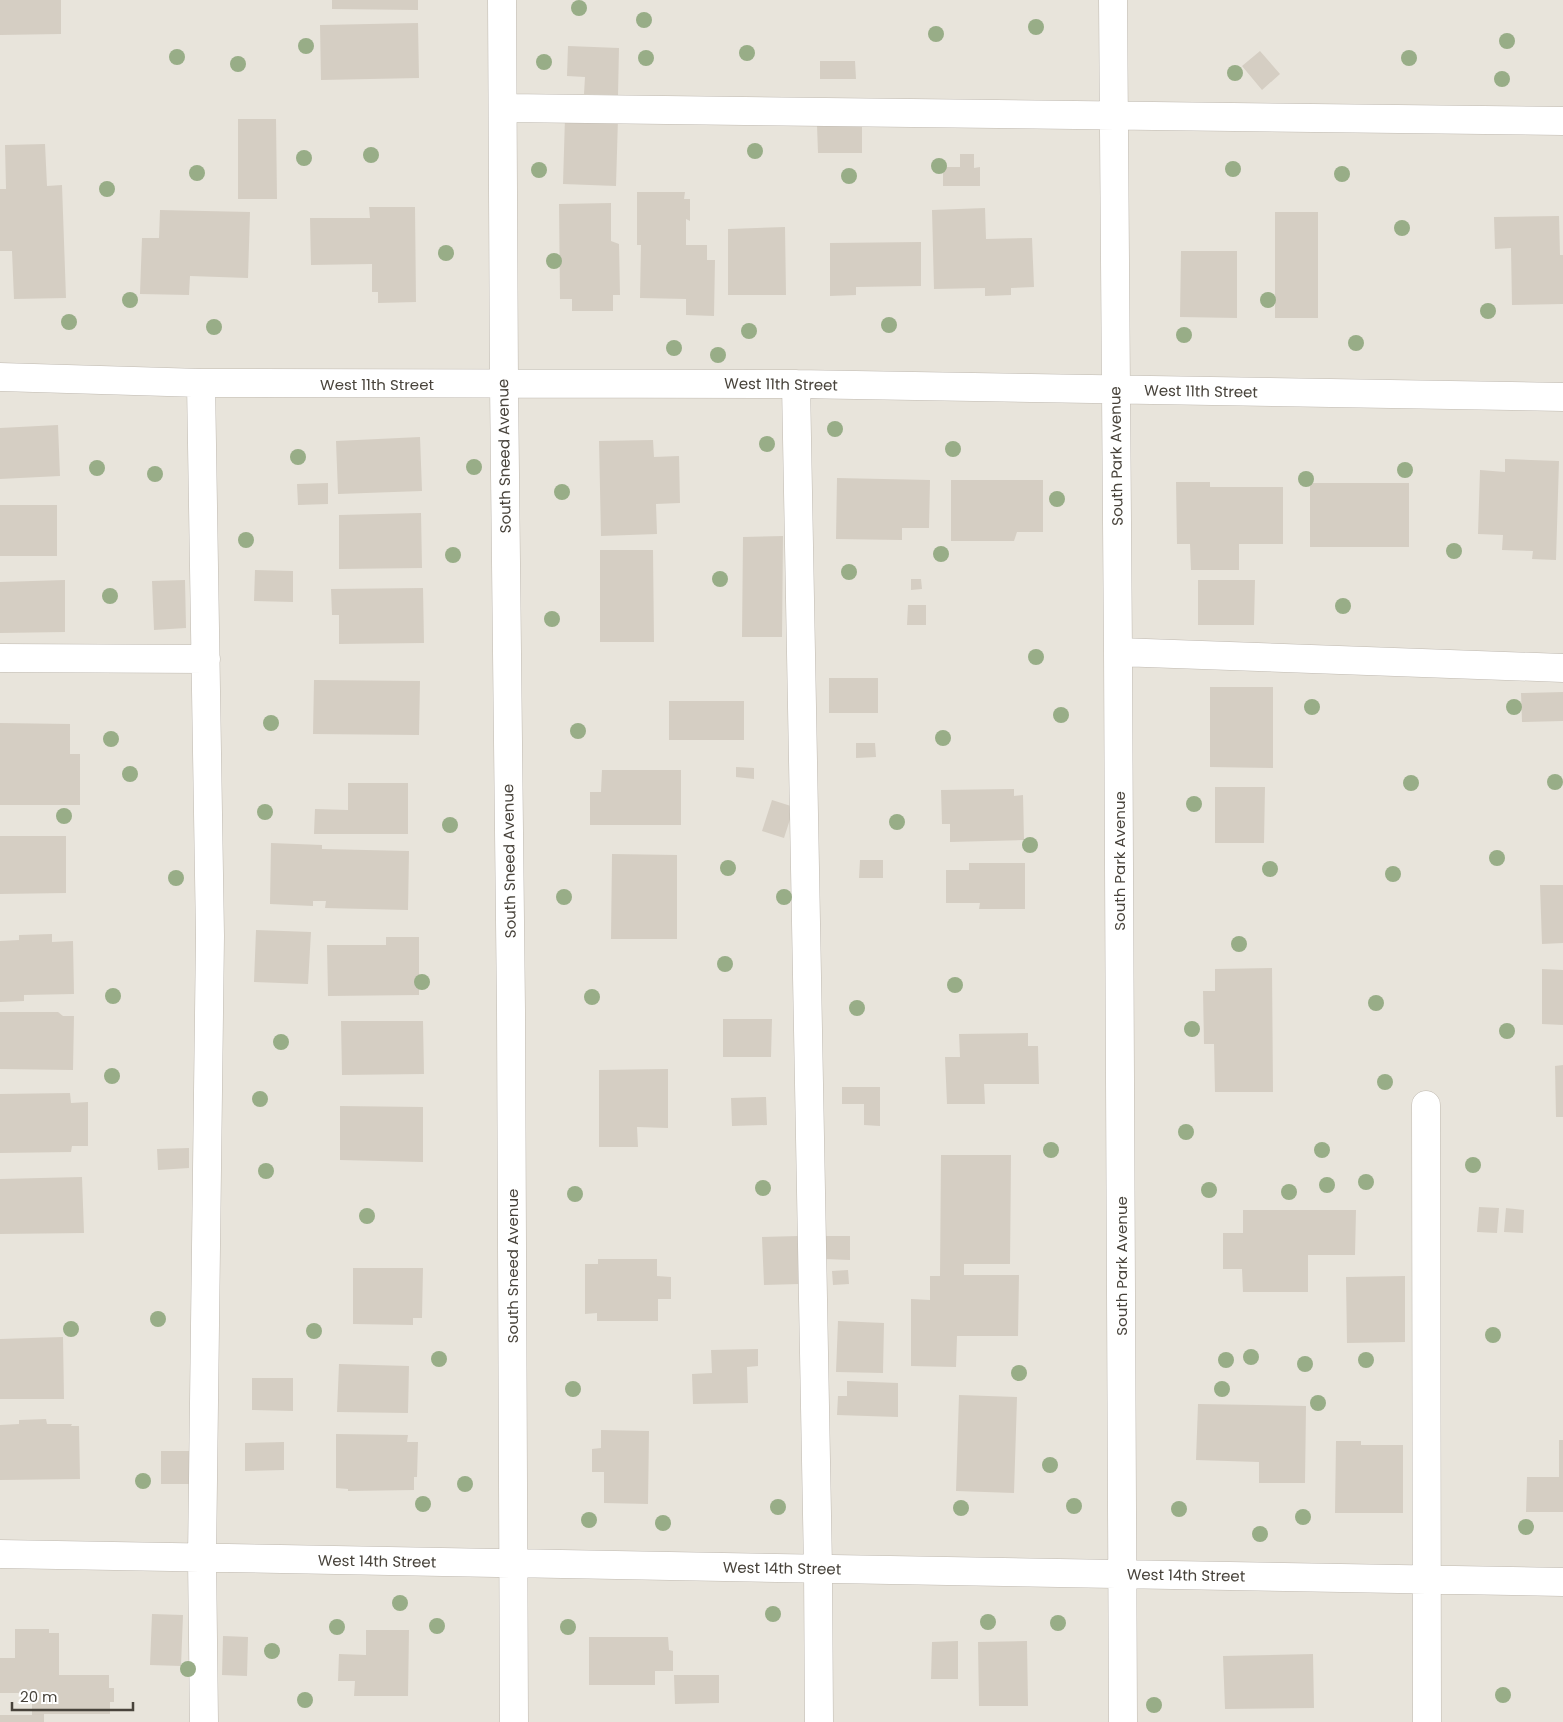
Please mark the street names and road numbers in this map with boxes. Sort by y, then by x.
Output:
street label: West 11th Street [724,373,838,395]
street label: West 11th Street [320,374,434,395]
street label: South Sneed Avenue [492,379,516,533]
street label: West 11th Street [1144,380,1258,402]
street label: South Park Avenue [1104,386,1128,526]
street label: South Sneed Avenue [497,784,521,938]
street label: South Park Avenue [1109,791,1130,931]
street label: South Sneed Avenue [502,1189,523,1343]
street label: South Park Avenue [1111,1196,1132,1336]
street label: West 14th Street [318,1549,436,1573]
street label: West 14th Street [723,1556,841,1580]
street label: West 14th Street [1127,1563,1245,1587]

